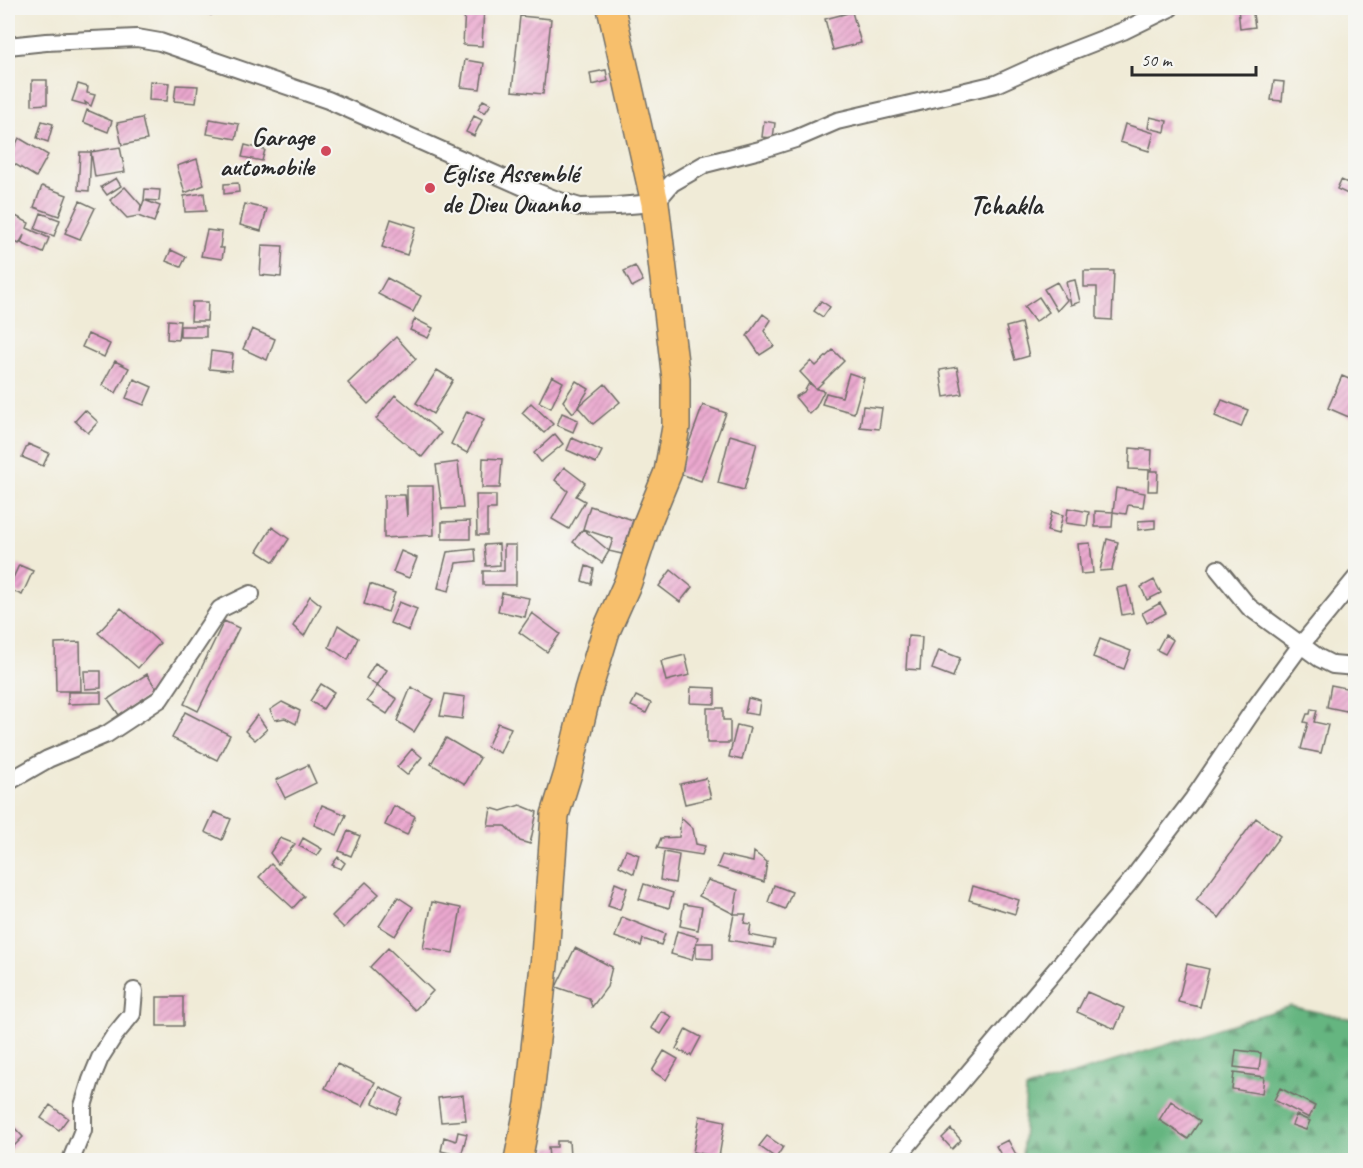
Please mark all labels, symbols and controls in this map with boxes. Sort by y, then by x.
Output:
scale bar [1132,39,1256,77]
text: 50 m [1141,49,1174,71]
place label: Garage automobile [219,120,316,183]
marker: Garage automobile [319,144,333,158]
place label: Eglise Assemblé de Dieu Ouanho [442,157,583,220]
marker: Eglise Assemblé de Dieu Ouanho [423,181,437,195]
district label: Tchakla [969,187,1045,222]

